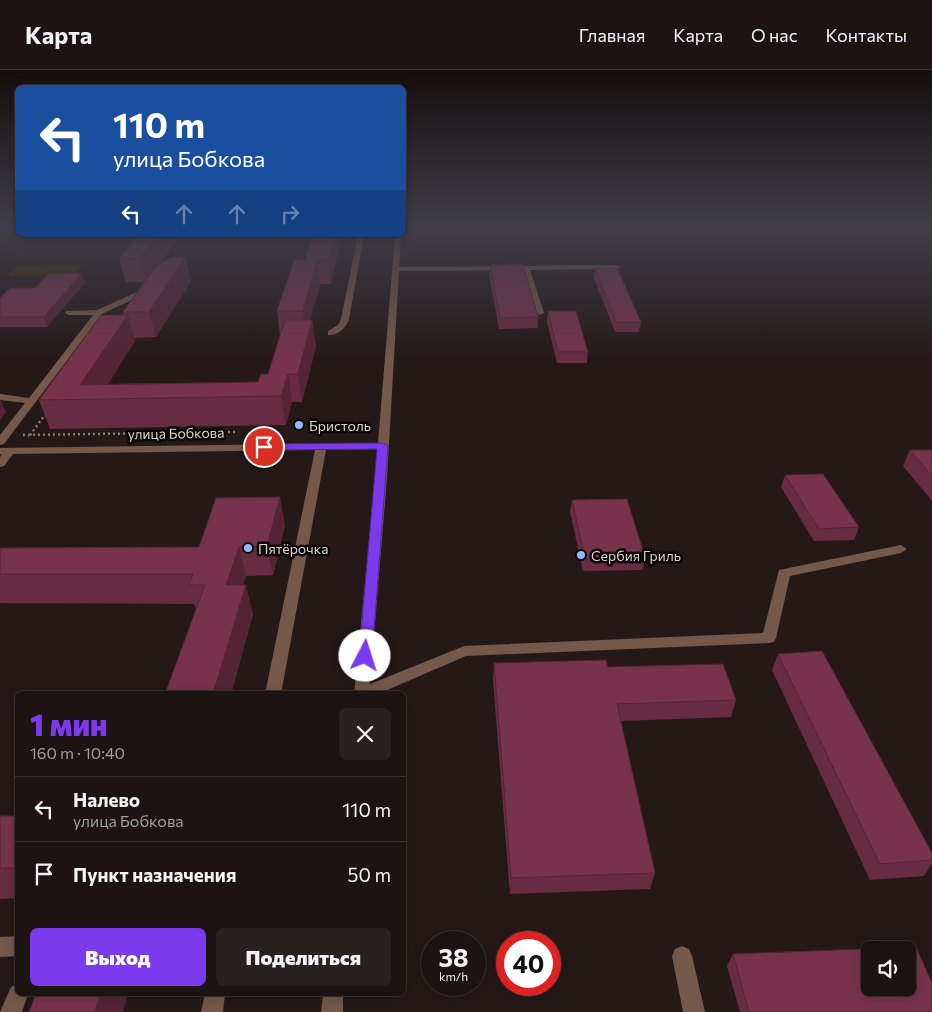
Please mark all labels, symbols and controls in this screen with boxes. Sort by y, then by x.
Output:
text: Карта [25,20,92,49]
text: Главная [579,24,645,46]
text: Карта [673,24,723,46]
text: О нас [751,24,798,46]
text: Контакты [826,24,907,46]
text: 110 m [113,102,205,145]
icon: left [30,105,95,170]
text: улица Бобкова [113,145,265,172]
icon: left [117,200,145,228]
icon: ahead [170,200,198,228]
icon: ahead [223,200,251,228]
icon: right [276,200,304,228]
place label: Бристоль [309,417,371,434]
marker: Бристоль [293,419,305,431]
street label: улица Бобкова [127,424,225,442]
pin [243,426,285,468]
icon: arrive [250,433,278,461]
place label: Пятёрочка [258,540,328,557]
marker: Пятёрочка [242,542,254,554]
place label: Сербия Гриль [591,547,681,564]
marker: Сербия Гриль [575,549,587,561]
position arrow [338,629,390,681]
text: 1 мин [30,705,108,742]
button: close [339,708,391,760]
text: 160 m · 10:40 [30,743,125,762]
text: Налево [73,788,140,811]
icon: left [30,795,58,823]
text: 110 m [342,798,391,821]
text: улица Бобкова [73,811,184,830]
icon: arrive [30,860,58,888]
text: Пункт назначения [73,863,236,886]
text: 50 m [347,863,391,886]
button: Выход [30,928,206,986]
button: Поделиться [216,928,391,986]
speed limit sign: 40 [496,931,561,996]
map controls [861,941,916,996]
button: sound [861,941,916,996]
text: 38 [438,942,469,972]
text: km/h [439,969,468,983]

